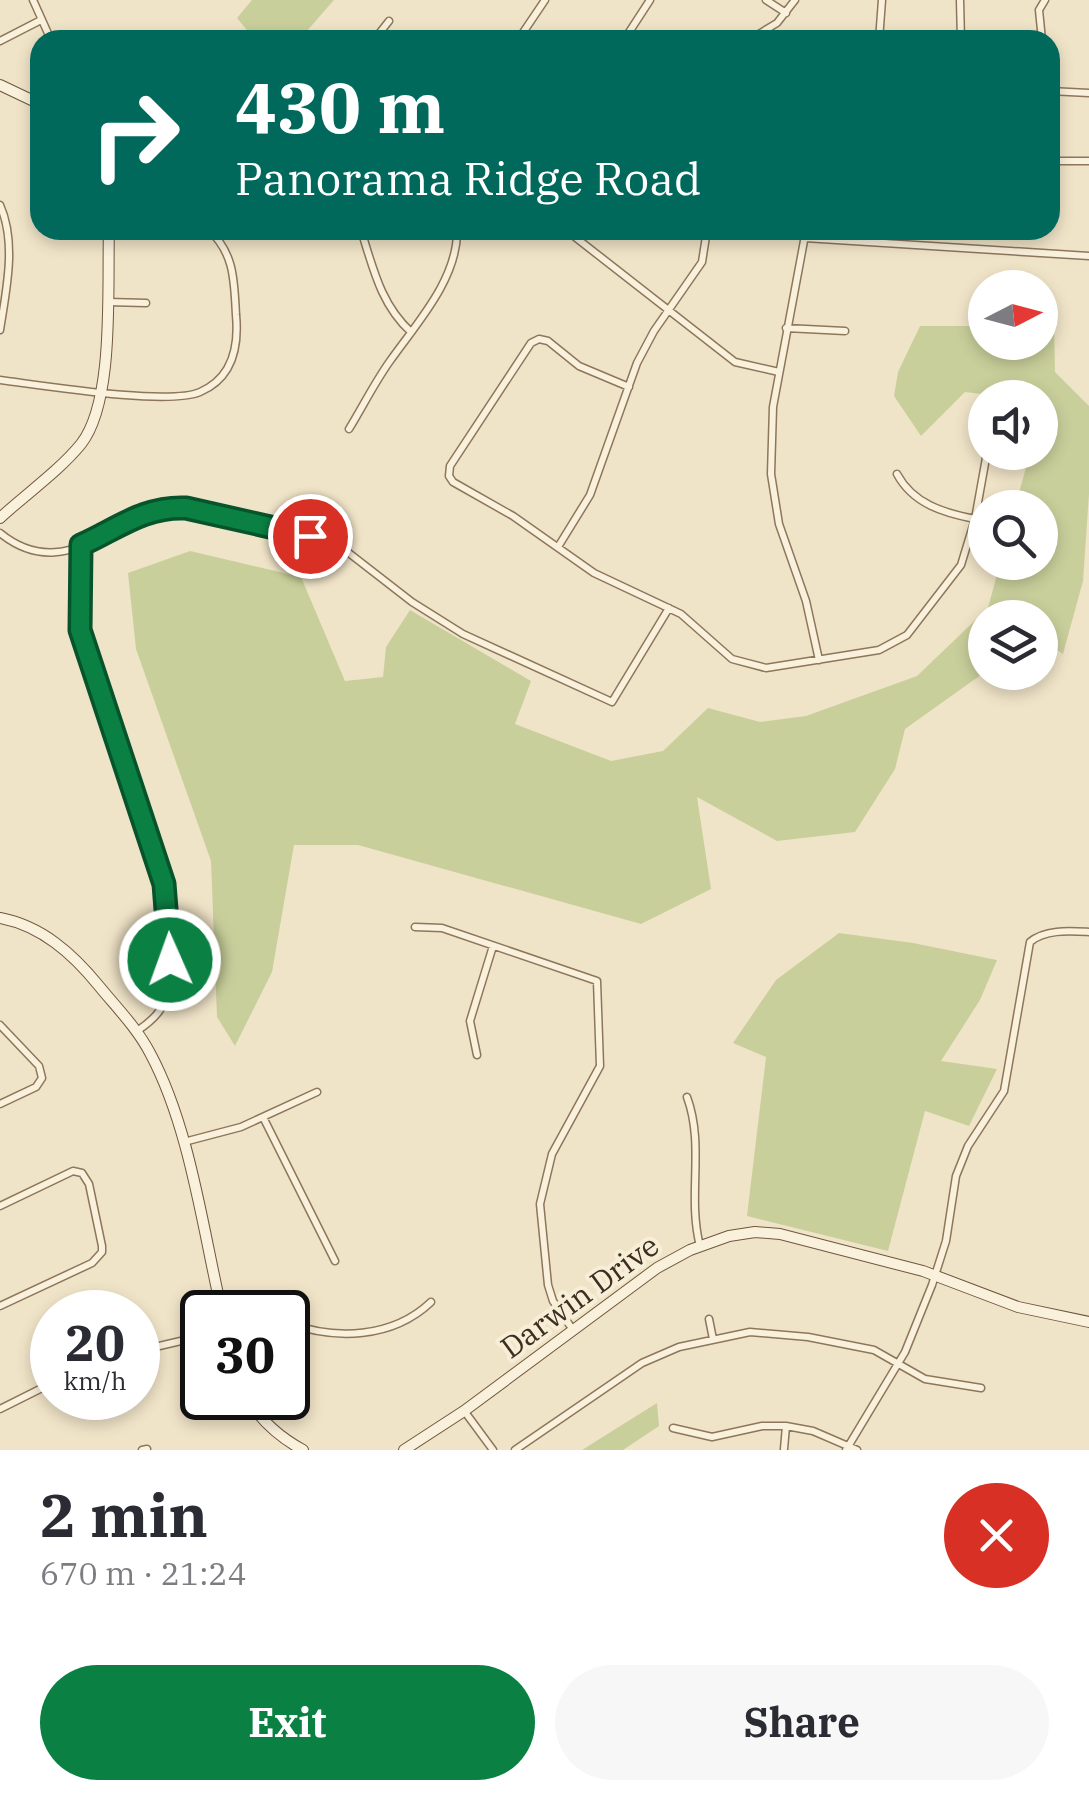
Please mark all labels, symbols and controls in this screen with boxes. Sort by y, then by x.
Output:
text: 430 m [235,61,445,152]
icon: right [70,70,200,200]
text: Panorama Ridge Road [235,149,701,207]
north arrow [968,270,1058,360]
map controls [968,270,1058,690]
button: sound [968,380,1058,470]
button: search [968,490,1058,580]
pin [268,494,353,579]
icon: arrive [283,509,338,564]
button: layers [968,600,1058,690]
position arrow [118,908,222,1012]
street label: Darwin Drive [492,1225,666,1366]
speed limit sign: 30 [180,1290,310,1420]
text: 20 [65,1310,125,1375]
text: km/h [63,1364,127,1397]
text: 2 min [40,1475,208,1554]
button: close [944,1483,1049,1588]
text: 670 m · 21:24 [40,1552,247,1594]
button: Exit [40,1665,535,1780]
button: Share [555,1665,1049,1780]

